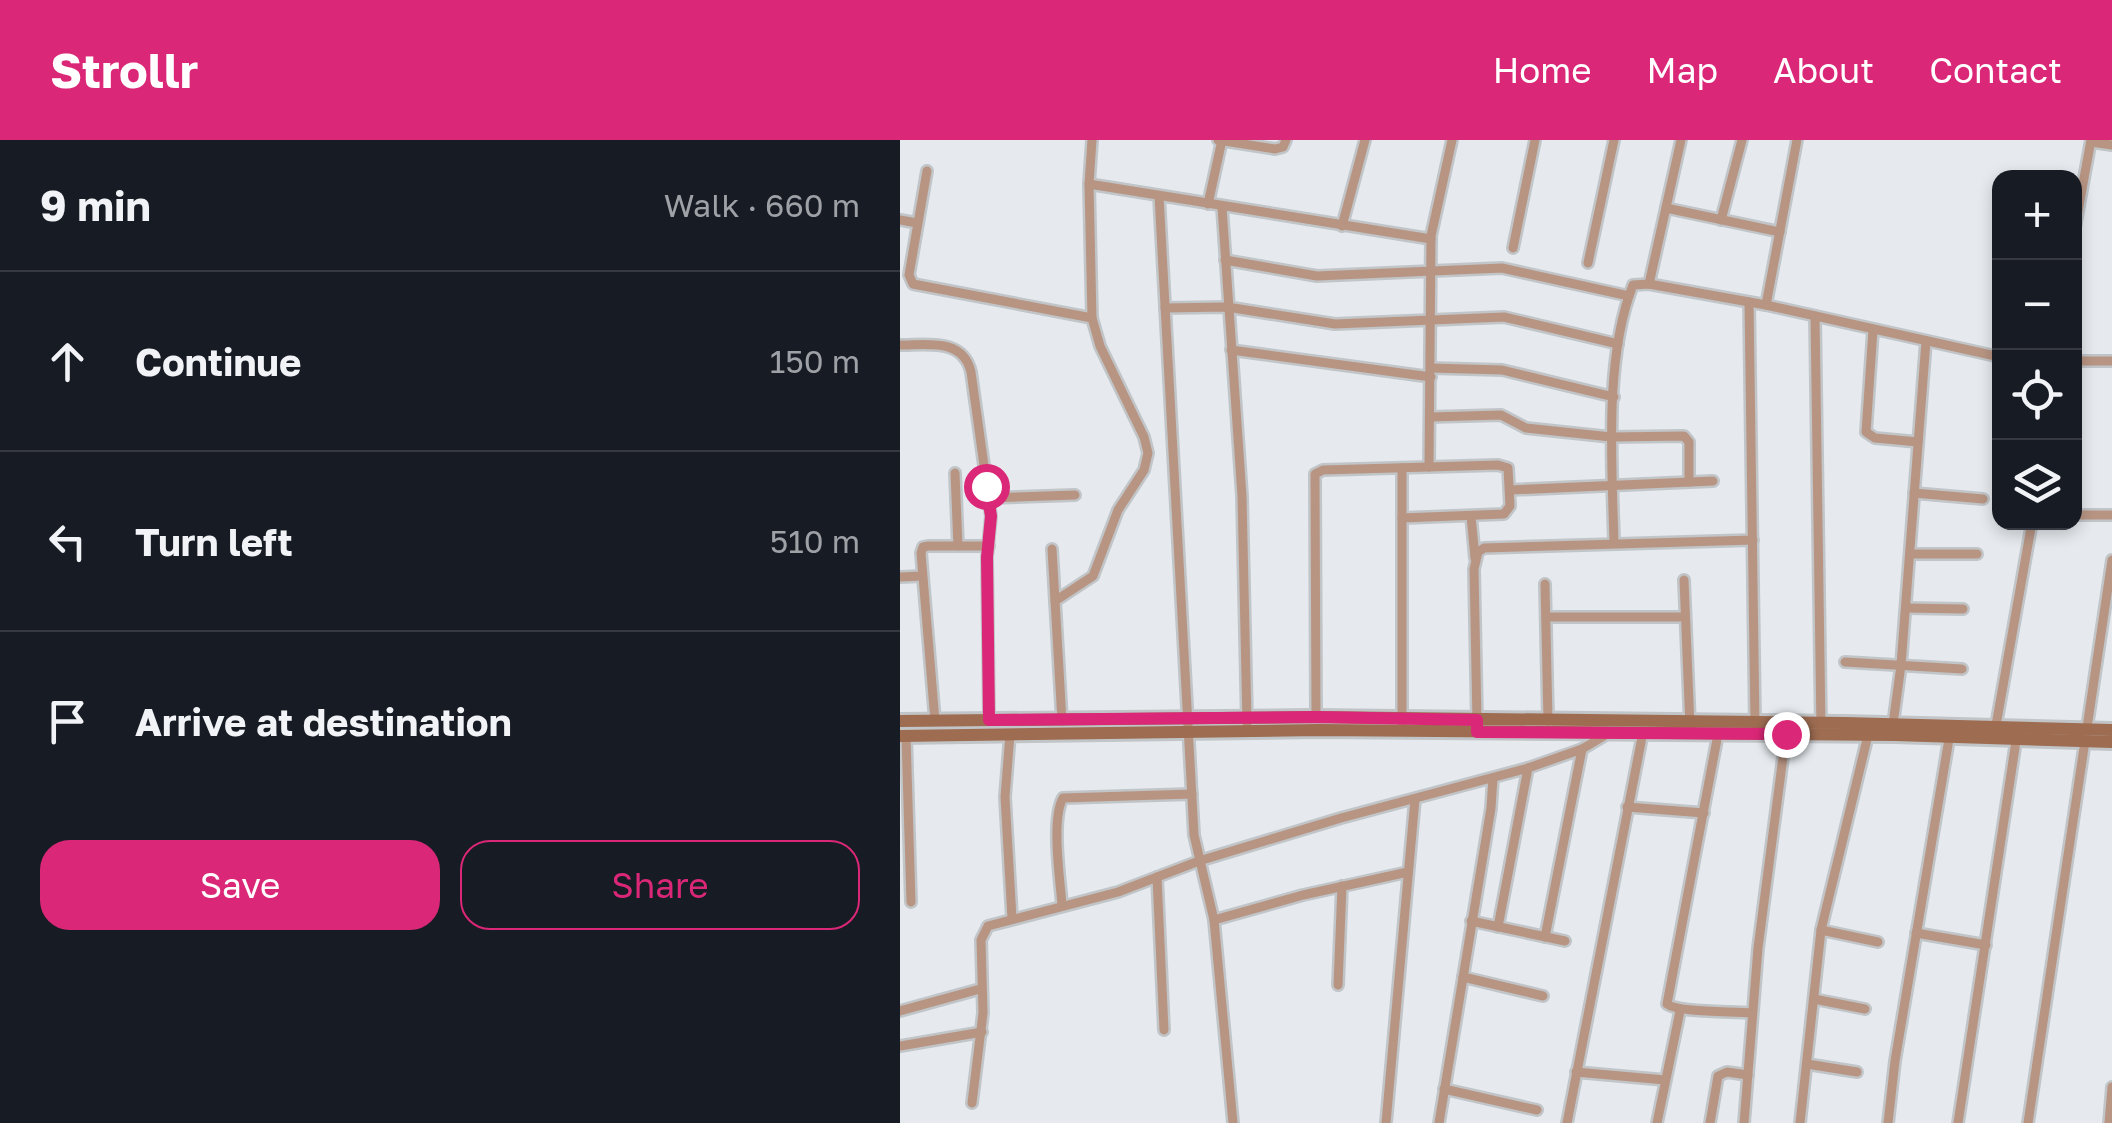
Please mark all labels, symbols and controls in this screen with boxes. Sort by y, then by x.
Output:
text: Strollr [50,41,199,99]
text: Home [1493,49,1592,91]
text: Map [1647,49,1718,91]
text: About [1773,49,1874,91]
text: Contact [1929,49,2062,91]
map controls [1992,170,2082,530]
button: + [1992,170,2082,260]
text: 9 min [40,180,151,230]
text: Walk · 660 m [664,186,860,224]
button: − [1992,260,2082,350]
icon: ahead [40,334,95,389]
text: Continue [135,339,301,384]
text: 150 m [770,342,860,380]
button: locate [1992,350,2082,440]
button: layers [1992,440,2082,530]
route start [964,464,1010,510]
icon: left [40,514,95,569]
text: Turn left [135,519,293,564]
text: 510 m [770,522,860,560]
icon: arrive [40,694,95,749]
text: Arrive at destination [135,699,512,744]
route end [1764,712,1810,758]
button: Save [40,840,440,930]
button: Share [460,840,860,930]

